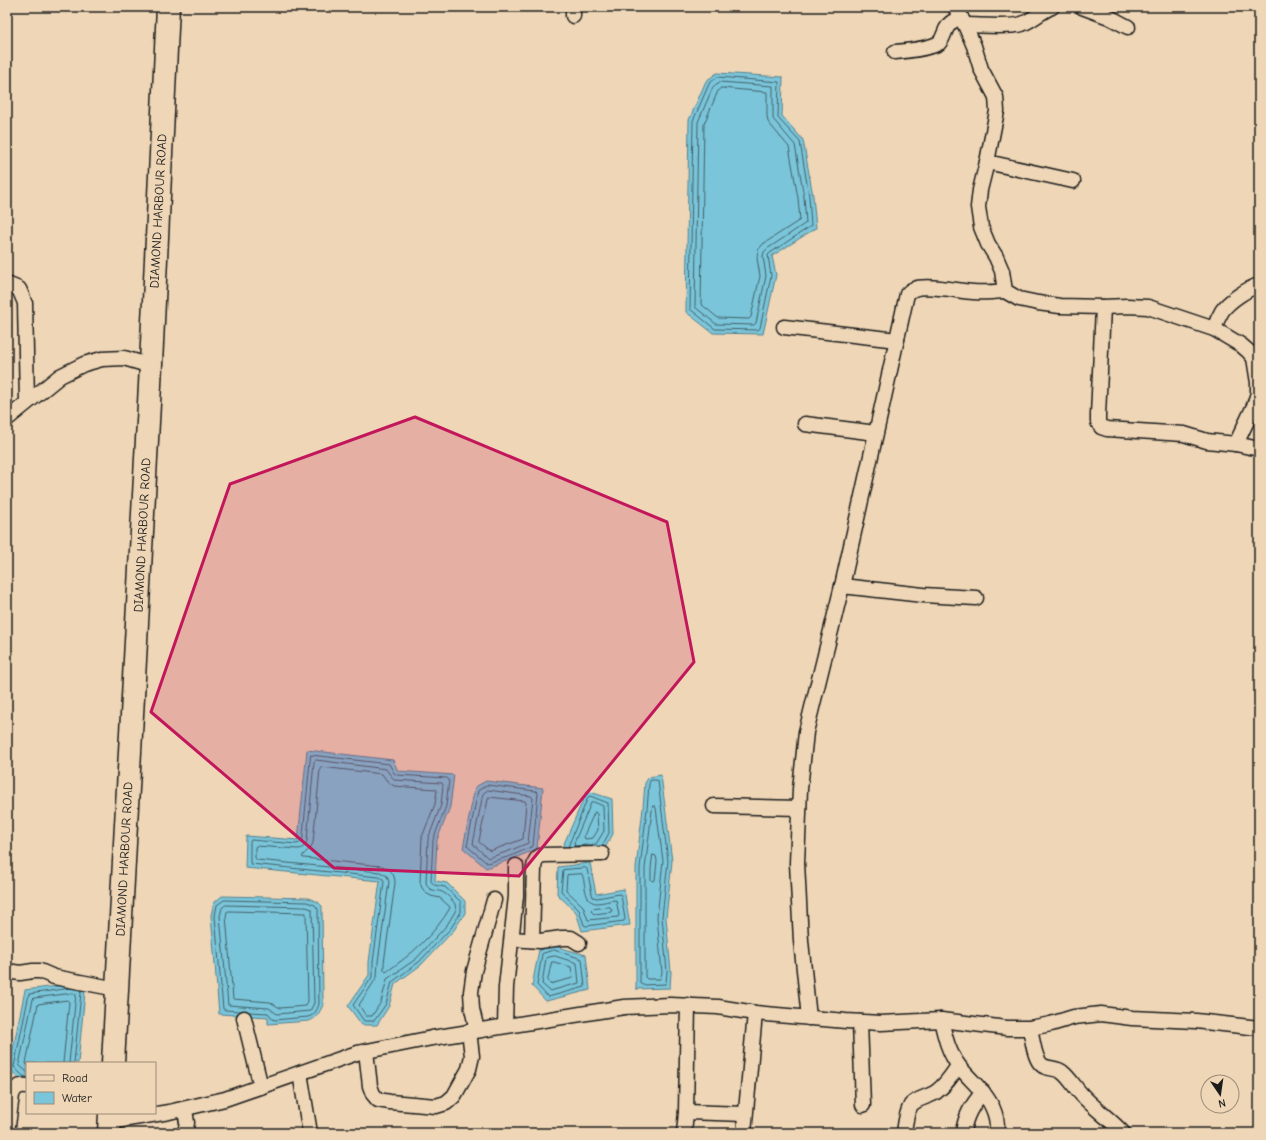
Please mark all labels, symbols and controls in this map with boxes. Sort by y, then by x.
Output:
street label: DIAMOND HARBOUR ROAD [146,133,170,289]
street label: DIAMOND HARBOUR ROAD [130,457,154,613]
street label: DIAMOND HARBOUR ROAD [112,781,136,937]
legend [26,1062,156,1114]
text: Road [62,1071,88,1085]
north arrow [1200,1074,1240,1114]
text: Water [62,1091,92,1105]
text: N [1217,1096,1227,1110]

